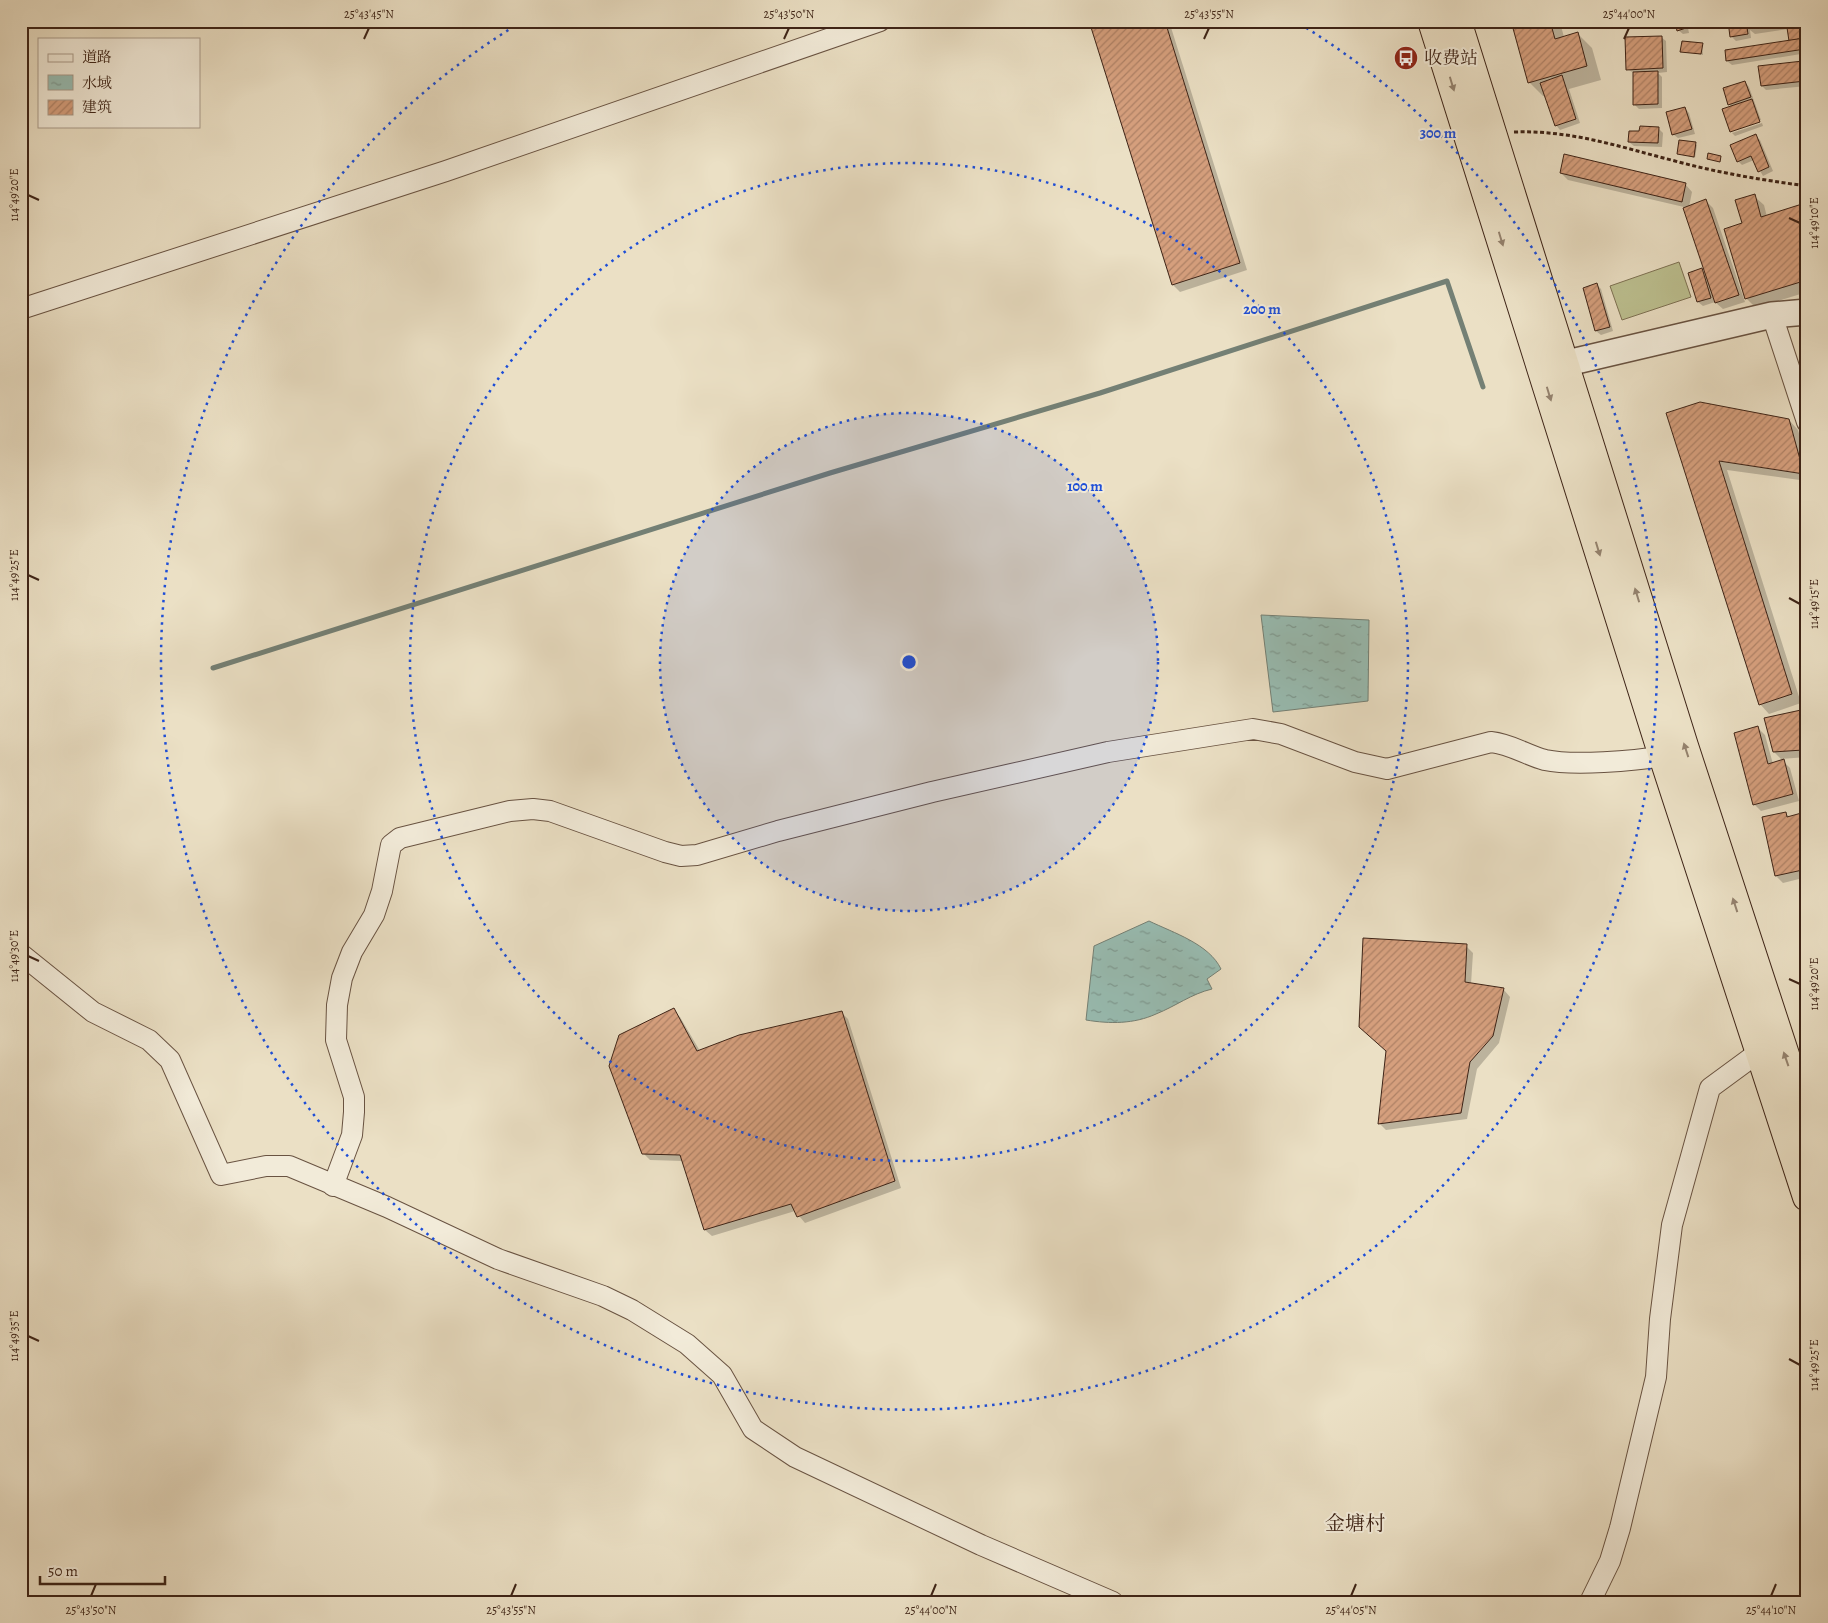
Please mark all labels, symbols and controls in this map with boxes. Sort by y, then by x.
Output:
text: 25°43'45"N [344,6,394,22]
text: 25°43'50"N [764,6,815,22]
text: 25°43'55"N [1184,6,1234,22]
text: 25°44'00"N [1603,6,1656,22]
legend [38,38,200,128]
bus stop icon: 收费站 [1393,45,1419,71]
place label: 收费站 [1424,46,1478,70]
text: 道路 [82,47,112,67]
text: 水域 [82,73,112,93]
one-way arrow [1448,77,1456,92]
text: 建筑 [82,97,112,117]
text: 300 m [1420,123,1457,143]
text: 114°49'20"E [6,168,22,222]
text: 114°49'10"E [1806,197,1822,249]
one-way arrow [1497,232,1505,247]
text: 200 m [1243,299,1281,319]
one-way arrow [1546,387,1554,402]
text: 100 m [1067,476,1103,496]
one-way arrow [1595,542,1603,557]
text: 114°49'25"E [6,549,22,601]
text: 114°49'15"E [1806,579,1822,629]
one-way arrow [1633,587,1641,602]
centre of rings [900,653,918,671]
one-way arrow [1681,742,1689,757]
one-way arrow [1731,897,1739,912]
text: 114°49'30"E [6,930,22,982]
text: 114°49'20"E [1806,957,1822,1011]
one-way arrow [1781,1051,1789,1066]
text: 114°49'35"E [6,1310,22,1362]
text: 114°49'25"E [1806,1339,1822,1391]
district label: 金塘村 [1325,1510,1385,1537]
scale bar [40,1553,165,1585]
text: 50 m [48,1561,78,1581]
text: 25°43'50"N [66,1602,117,1618]
text: 25°43'55"N [486,1602,536,1618]
text: 25°44'00"N [905,1602,958,1618]
text: 25°44'05"N [1325,1602,1377,1618]
text: 25°44'10"N [1746,1602,1796,1618]

